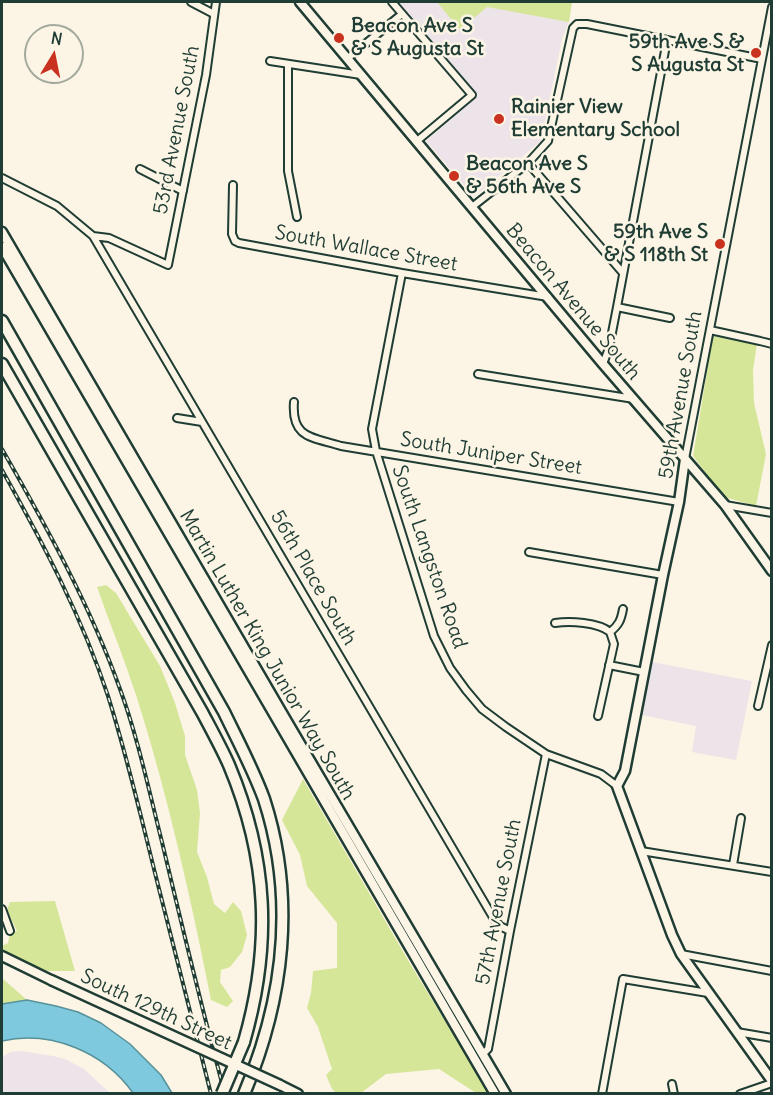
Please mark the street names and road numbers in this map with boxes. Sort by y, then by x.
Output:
street label: 53rd Avenue South [149,44,205,216]
street label: Beacon Avenue South [501,219,645,385]
street label: South Wallace Street [273,221,459,277]
street label: 59th Avenue South [654,309,708,481]
street label: South Juniper Street [399,428,583,480]
street label: South Langston Road [386,462,472,652]
street label: Martin Luther King Junior Way South [174,506,360,804]
street label: 56th Place South [265,506,361,650]
street label: 57th Avenue South [471,817,527,987]
street label: South 129th Street [77,964,235,1056]

